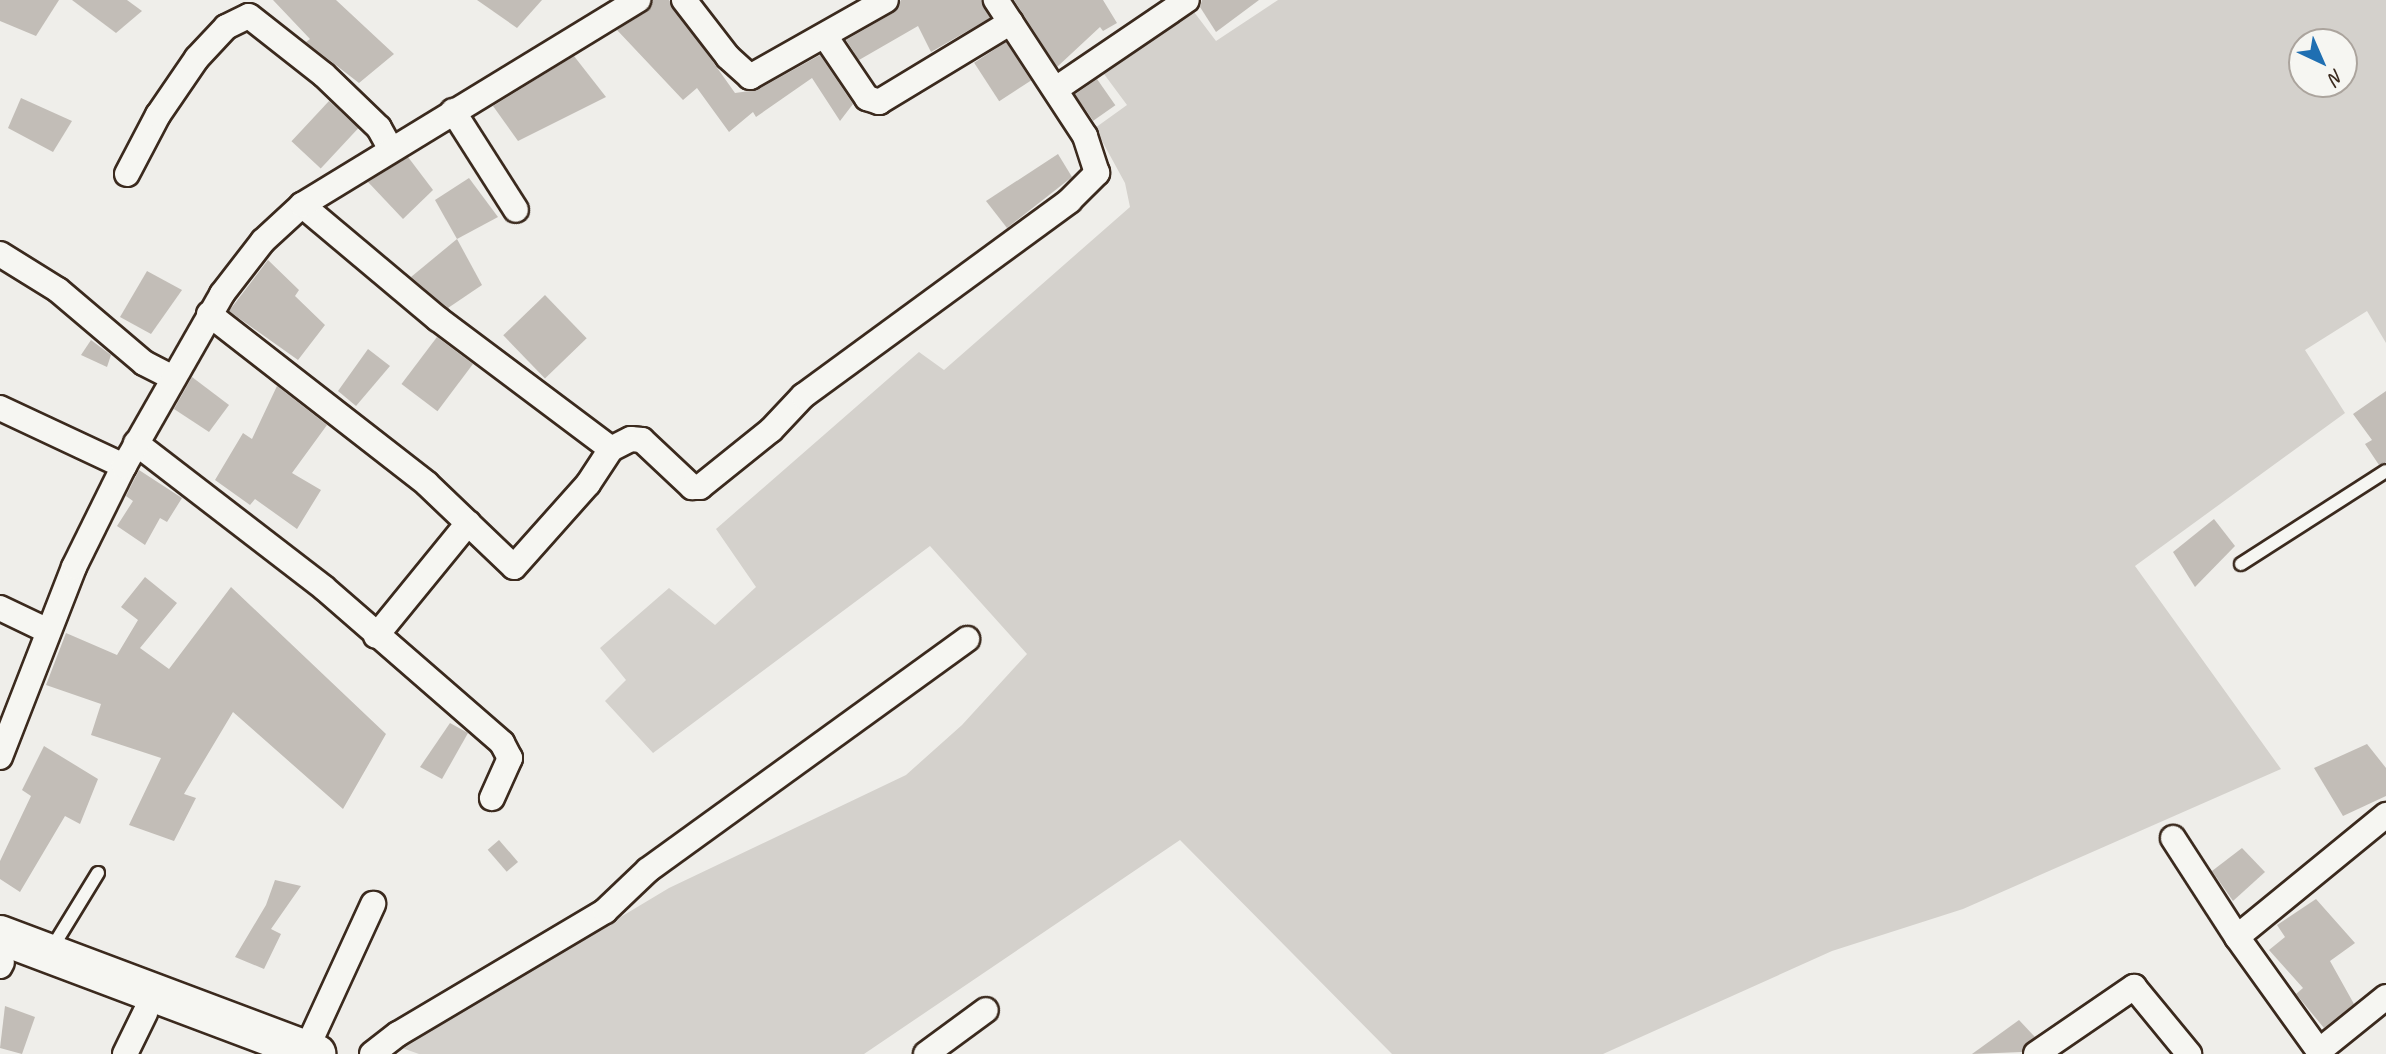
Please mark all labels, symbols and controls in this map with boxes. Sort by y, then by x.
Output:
north arrow [2288,28,2358,98]
text: N [2324,64,2349,89]

